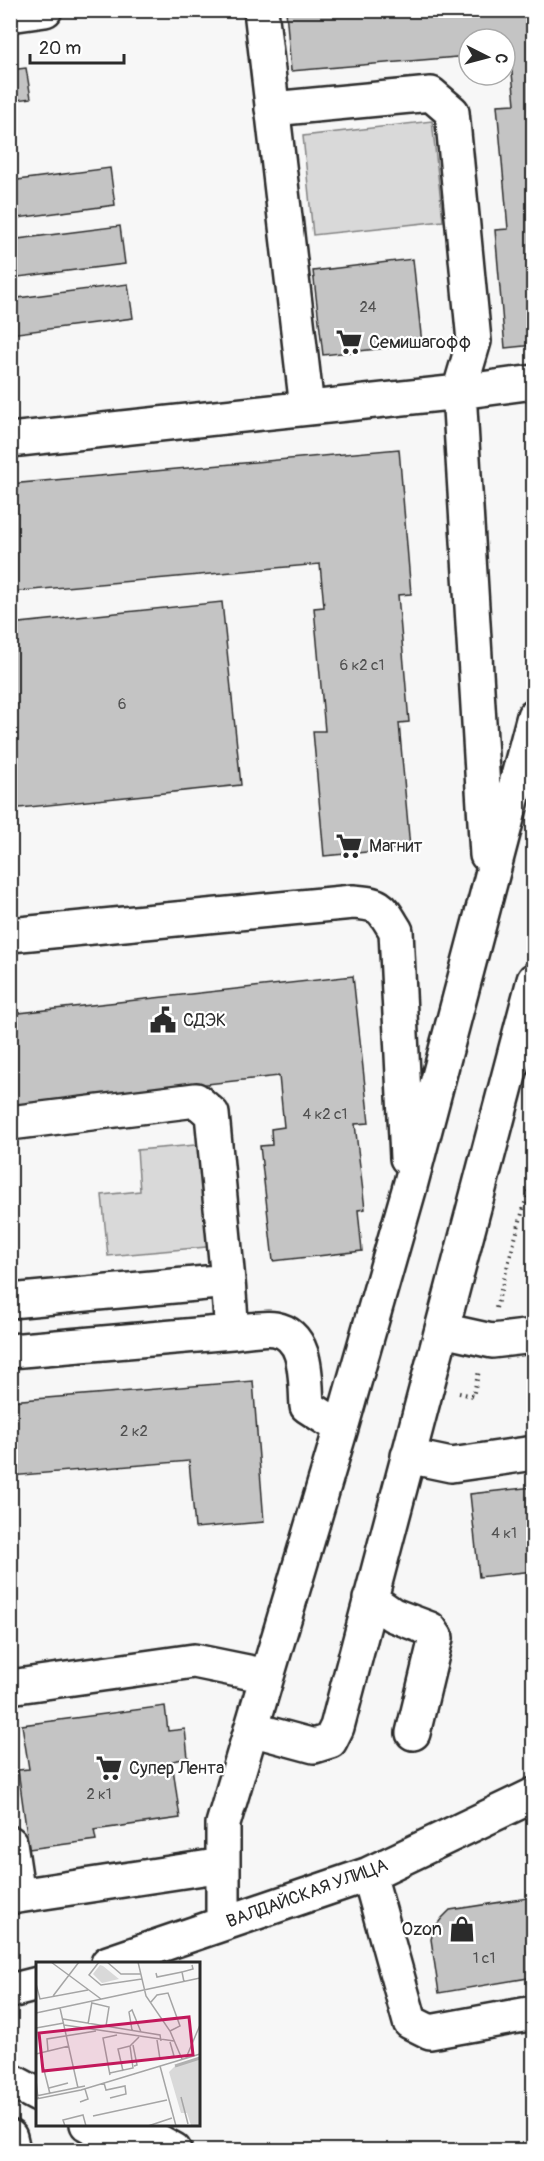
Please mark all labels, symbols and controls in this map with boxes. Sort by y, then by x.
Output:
scale bar [30,27,124,65]
north arrow [457,27,517,87]
text: 20 m [39,37,81,60]
text: С [490,53,511,65]
house number: 24 [359,298,377,317]
supermarket icon: Семишагофф [334,327,364,357]
place label: Семишагофф [369,331,471,354]
house number: 6 к2 с1 [340,656,384,675]
house number: 6 [118,695,126,714]
supermarket icon: Магнит [334,831,364,861]
place label: Магнит [369,835,422,858]
public building icon: СДЭК [148,1005,178,1035]
place label: СДЭК [183,1009,226,1032]
house number: 4 к2 с1 [303,1105,347,1124]
house number: 2 к2 [120,1422,148,1441]
house number: 4 к1 [491,1524,517,1543]
supermarket icon: Супер Лента [94,1753,124,1783]
place label: Супер Лента [129,1757,224,1780]
house number: 2 к1 [86,1785,112,1804]
street label: ВАЛДАЙСКАЯ УЛИЦА [223,1853,391,1933]
shop icon: Ozon [447,1914,477,1944]
place label: Ozon [402,1918,442,1941]
house number: 1 с1 [473,1949,495,1968]
inset map [36,1962,200,2125]

